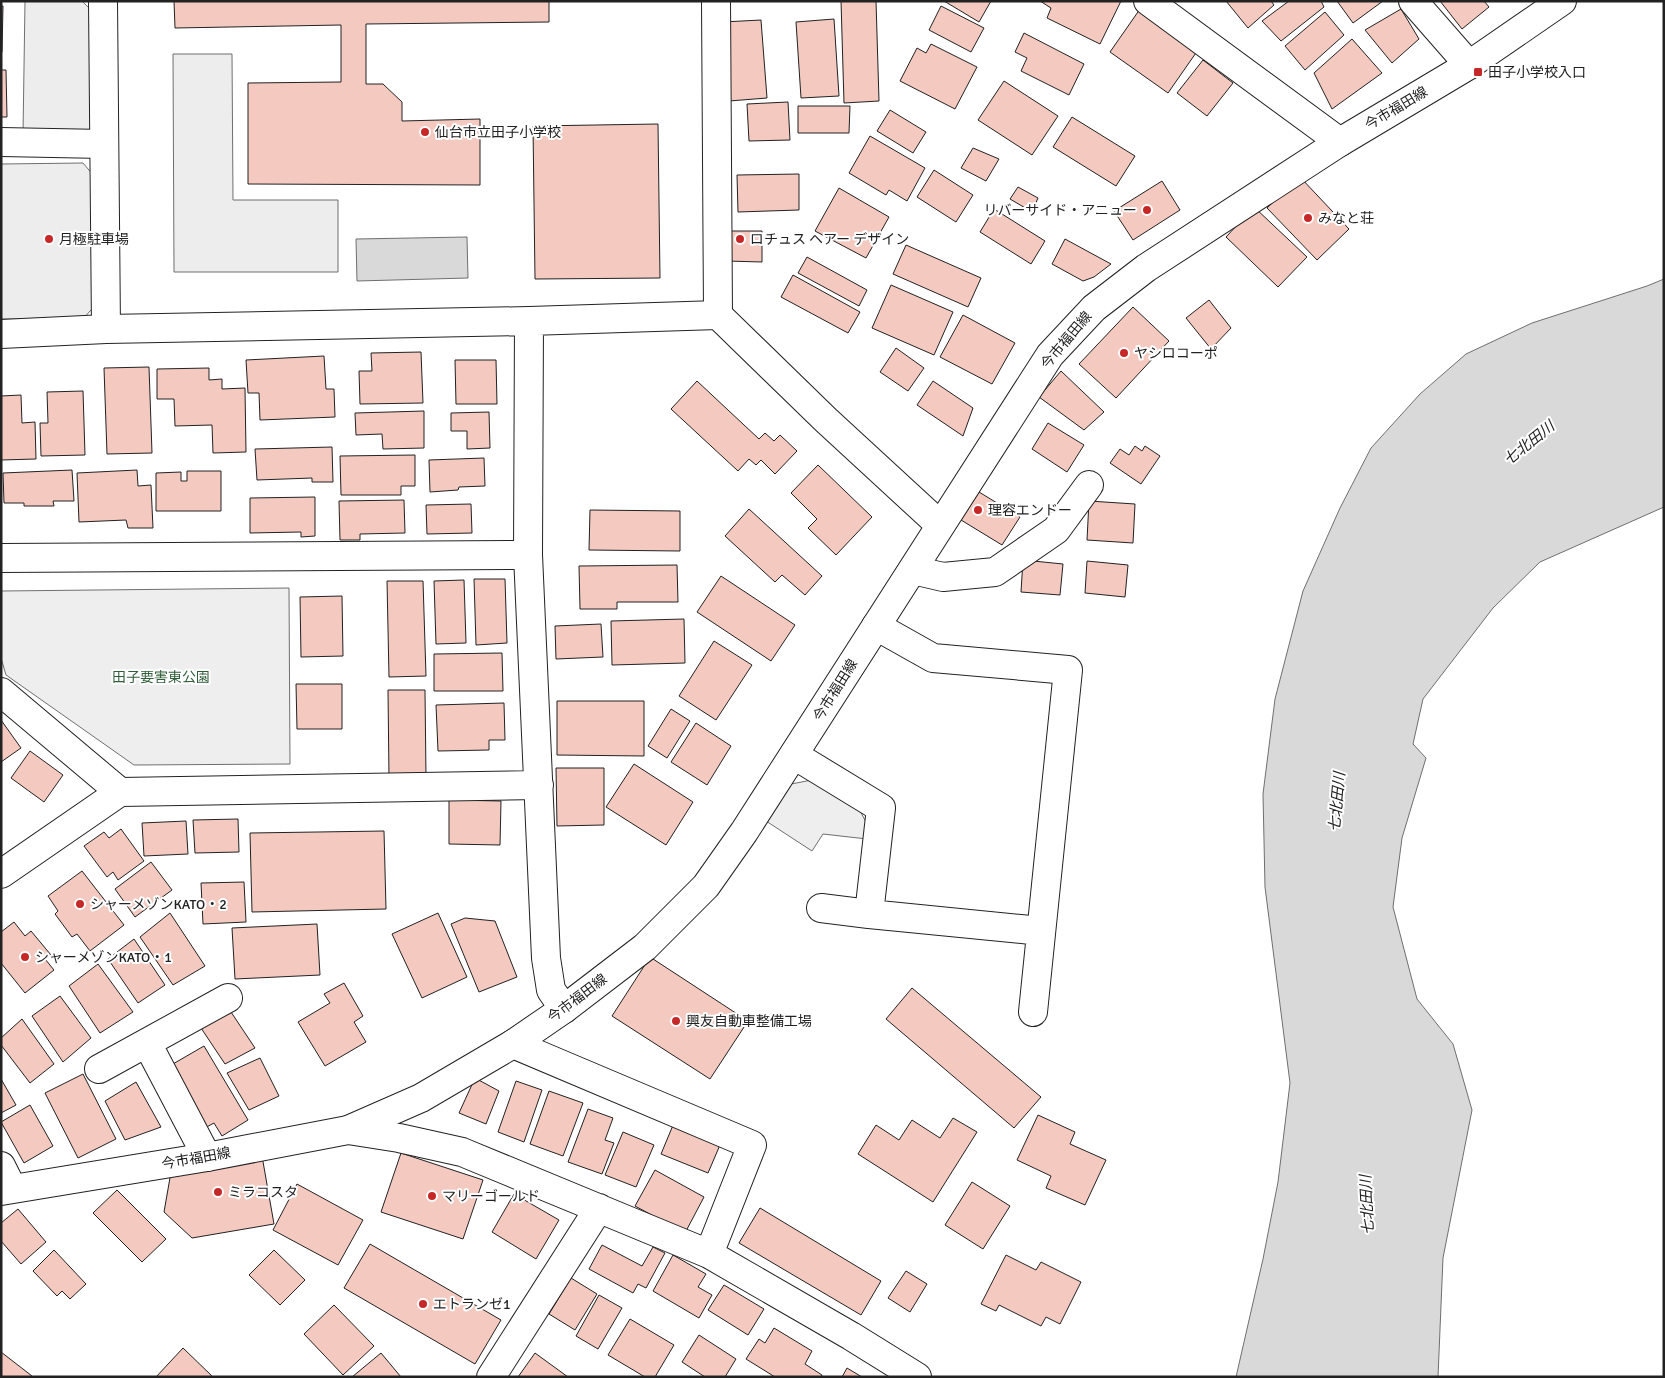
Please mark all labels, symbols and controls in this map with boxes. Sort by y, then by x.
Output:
place label: 田子小学校入口 [1488,64,1586,81]
marker: 田子小学校入口 [1472,66,1484,78]
street label: 今市福田線 [1362,83,1431,134]
place label: 仙台市立田子小学校 [435,124,561,141]
marker: 仙台市立田子小学校 [419,126,431,138]
place label: リバーサイド・アニュー [984,202,1137,219]
marker: リバーサイド・アニュー [1141,204,1153,216]
place label: みなと荘 [1318,210,1374,227]
marker: みなと荘 [1302,212,1314,224]
place label: 月極駐車場 [59,231,129,248]
place label: ロチュス ヘアー デザイン [750,231,909,248]
marker: 月極駐車場 [43,233,55,245]
marker: ロチュス ヘアー デザイン [734,233,746,245]
street label: 今市福田線 [1037,308,1095,373]
place label: ヤシロコーポ [1134,345,1218,362]
marker: ヤシロコーポ [1118,347,1130,359]
water label: 七北田川 [1500,416,1560,469]
place label: 理容エンドー [988,502,1072,519]
marker: 理容エンドー [972,504,984,516]
street label: 今市福田線 [810,656,861,724]
park label: 田子要害東公園 [112,669,210,686]
water label: 七北田川 [1325,769,1349,833]
place label: シャーメゾンKATO・2 [90,896,227,913]
marker: シャーメゾンKATO・2 [74,898,86,910]
place label: シャーメゾンKATO・1 [35,949,172,966]
marker: シャーメゾンKATO・1 [19,951,31,963]
street label: 今市福田線 [544,971,610,1026]
place label: 興友自動車整備工場 [686,1013,812,1030]
marker: 興友自動車整備工場 [670,1015,682,1027]
street label: 今市福田線 [160,1144,232,1173]
water label: 七北田川 [1356,1173,1378,1235]
place label: ミラコスタ [228,1184,298,1201]
marker: ミラコスタ [212,1186,224,1198]
place label: マリーゴールド [442,1188,540,1205]
marker: マリーゴールド [426,1190,438,1202]
place label: エトランゼ1 [433,1296,511,1313]
marker: エトランゼ1 [417,1298,429,1310]

